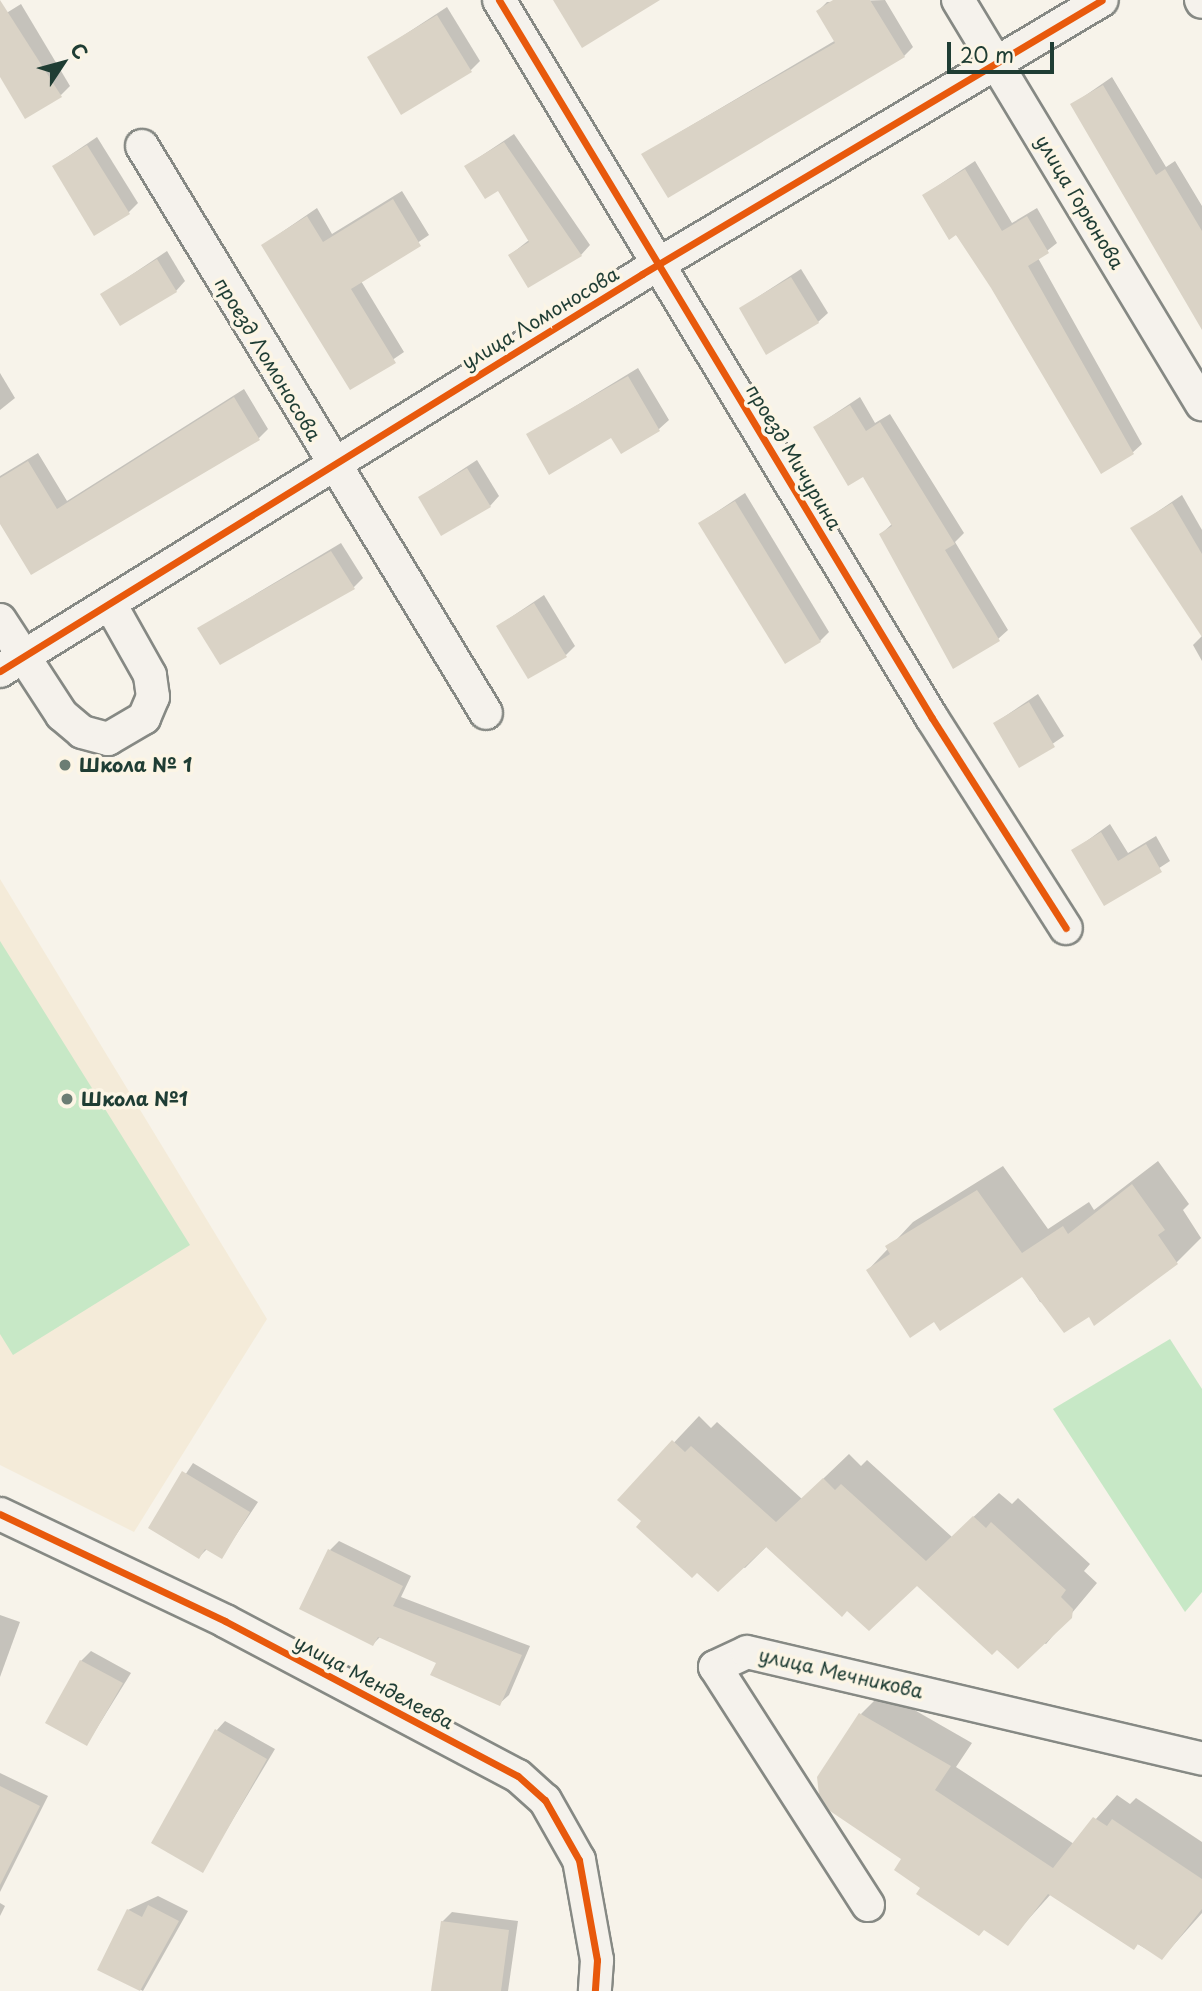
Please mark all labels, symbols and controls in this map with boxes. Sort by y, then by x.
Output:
north arrow [28,28,98,98]
scale bar [950,28,1057,72]
text: С [64,37,96,65]
text: 20 m [960,38,1014,70]
street label: улица Горюнова [1031,130,1129,274]
street label: улица Ломоносова [457,262,623,374]
street label: проезд Ломоносова [210,273,326,445]
street label: проезд Мичурина [741,380,847,534]
place label: Школа № 1 [79,754,193,776]
marker: Школа № 1 [57,757,73,773]
place label: Школа №1 [81,1088,189,1110]
marker: Школа №1 [59,1091,75,1107]
street label: улица Менделеева [290,1630,458,1734]
street label: улица Мечникова [756,1643,926,1703]

